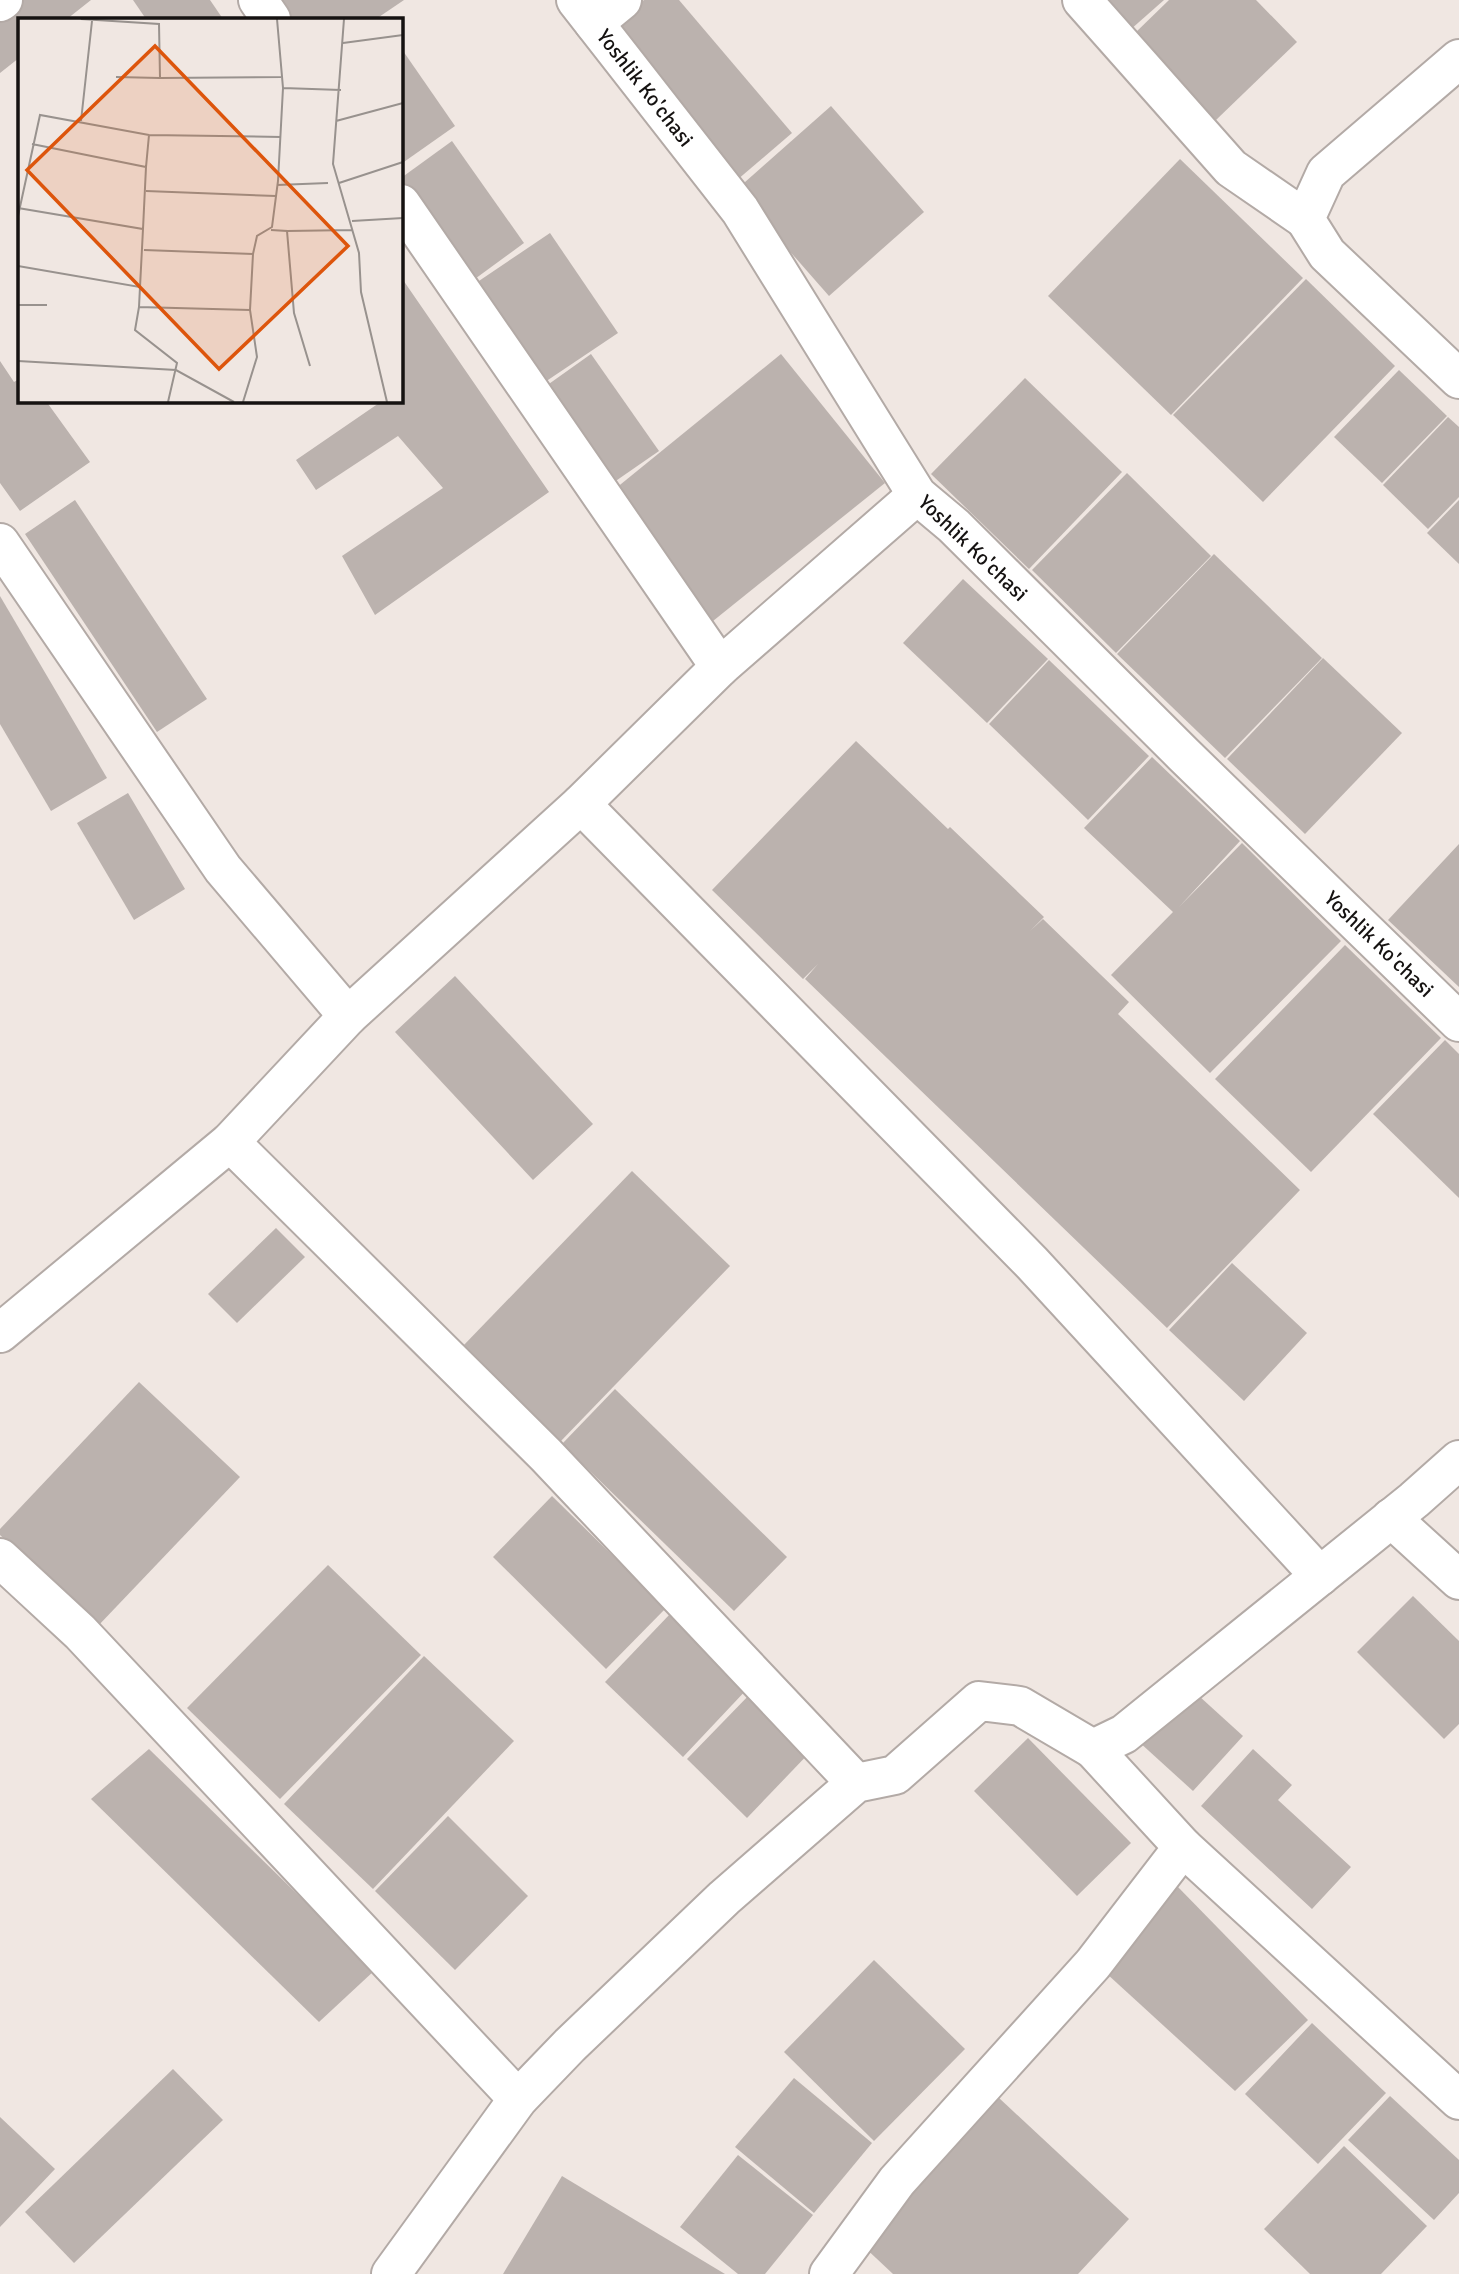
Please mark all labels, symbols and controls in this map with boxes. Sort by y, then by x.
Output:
inset map [18,18,402,402]
street label: Yoshlik Ko'chasi [591,24,699,152]
street label: Yoshlik Ko'chasi [913,489,1033,607]
street label: Yoshlik Ko'chasi [1319,885,1439,1003]

